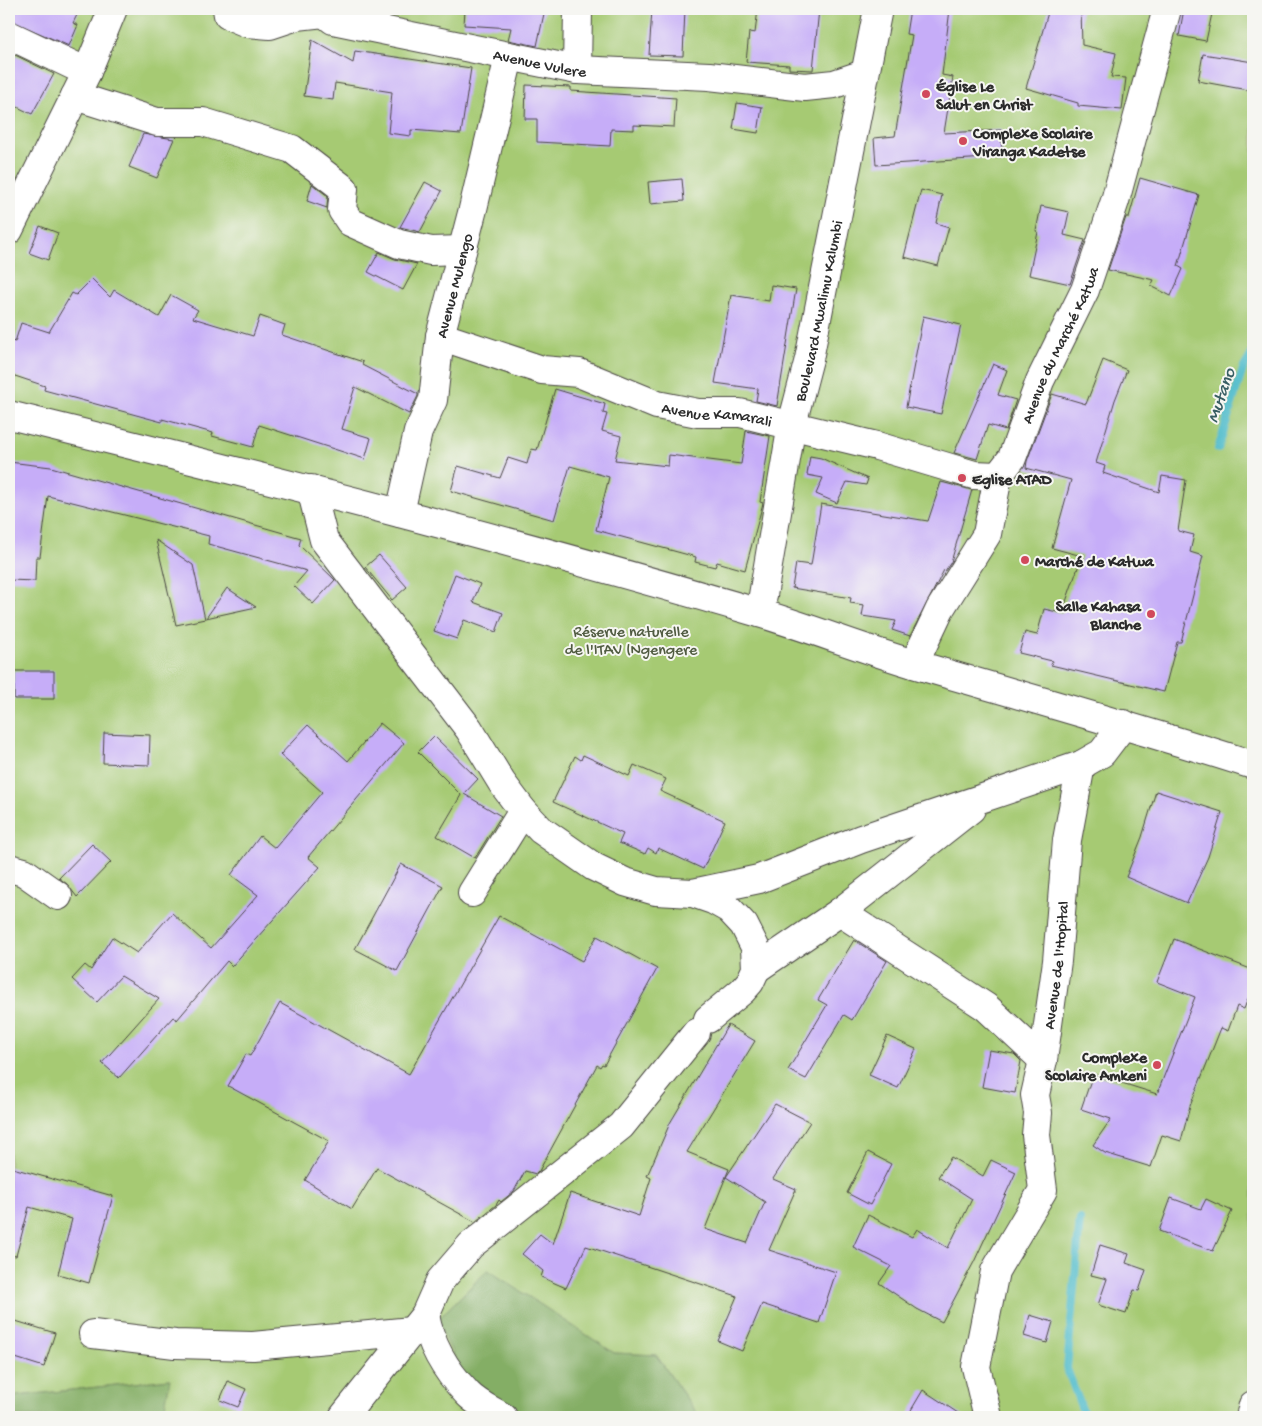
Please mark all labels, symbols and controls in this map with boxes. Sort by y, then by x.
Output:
street label: Avenue Vulere [491,47,587,83]
place label: Église Le Salut en Christ [936,78,1034,116]
marker: Église Le Salut en Christ [920,88,932,100]
place label: Complexe Scolaire Viranga Kadetse [972,126,1093,163]
marker: Complexe Scolaire Viranga Kadetse [957,135,969,147]
street label: Boulevard Mwalimu Kalumbi [792,219,849,405]
street label: Avenue Mulengo [434,232,479,341]
street label: Avenue du Marché Katwa [1019,264,1105,427]
water label: Mutano [1203,365,1242,426]
street label: Avenue Kamarali [660,400,774,433]
marker: Eglise ATAD [956,472,968,484]
place label: Eglise ATAD [972,472,1052,491]
marker: Marché de Katwa [1019,554,1031,566]
place label: Marché de Katwa [1035,554,1155,573]
place label: Salle Kahasa Blanche [1056,599,1142,636]
marker: Salle Kahasa Blanche [1145,608,1157,620]
park label: Réserve naturelle de l'ITAV (Ngengere [565,624,698,661]
street label: Avenue de l'Hopital [1041,900,1075,1031]
place label: Complexe Scolaire Amkeni [1045,1050,1148,1087]
marker: Complexe Scolaire Amkeni [1151,1059,1163,1071]

